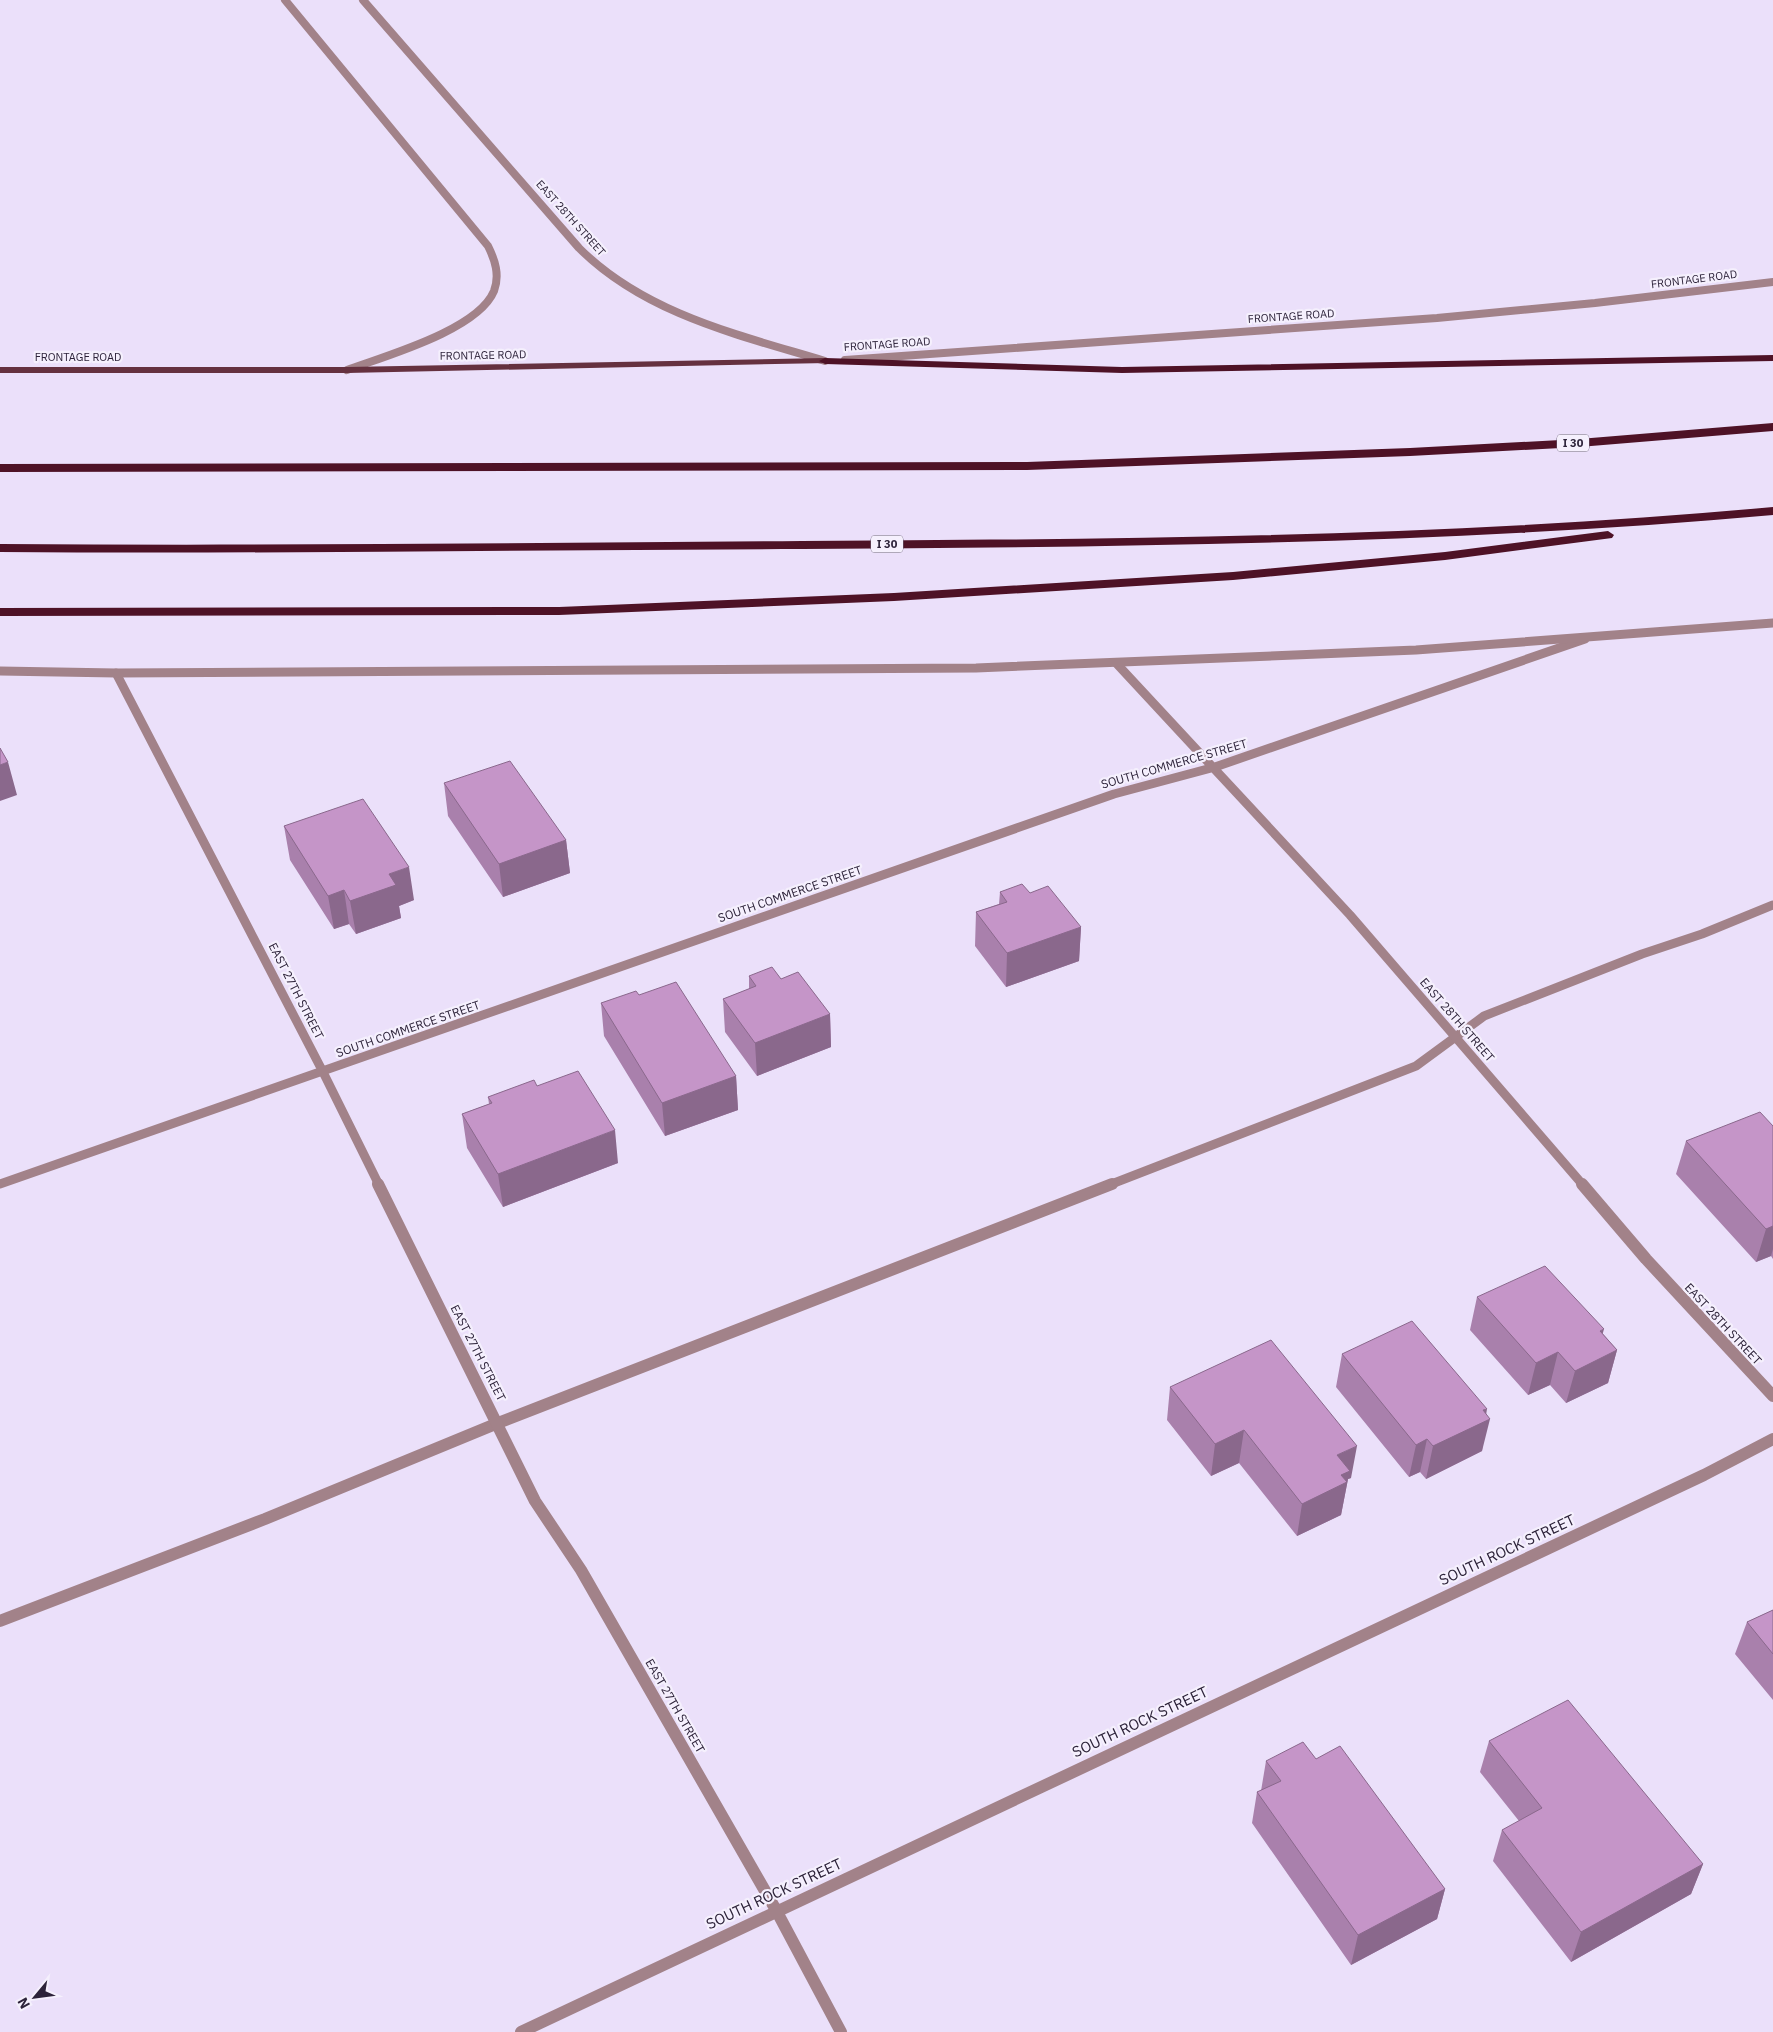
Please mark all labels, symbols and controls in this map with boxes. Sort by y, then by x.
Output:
street label: EAST 28TH STREET [533,177,609,259]
street label: FRONTAGE ROAD [1650,267,1738,291]
street label: FRONTAGE ROAD [1247,306,1335,326]
street label: FRONTAGE ROAD [843,334,931,354]
street label: FRONTAGE ROAD [440,347,526,363]
street label: FRONTAGE ROAD [35,350,121,364]
road number: I 30 [1557,434,1589,452]
road number: I 30 [871,536,903,552]
street label: SOUTH COMMERCE STREET [1099,735,1249,792]
street label: SOUTH COMMERCE STREET [716,862,864,925]
street label: EAST 27TH STREET [266,940,327,1042]
street label: EAST 28TH STREET [1417,975,1498,1065]
street label: SOUTH COMMERCE STREET [334,997,482,1060]
street label: EAST 28TH STREET [1682,1280,1765,1368]
street label: EAST 27TH STREET [448,1302,509,1404]
street label: SOUTH ROCK STREET [1436,1510,1578,1589]
street label: EAST 27TH STREET [642,1656,708,1756]
street label: SOUTH ROCK STREET [1069,1682,1211,1761]
street label: SOUTH ROCK STREET [703,1854,845,1933]
north arrow [10,1972,60,2022]
text: N [13,1995,34,2012]

